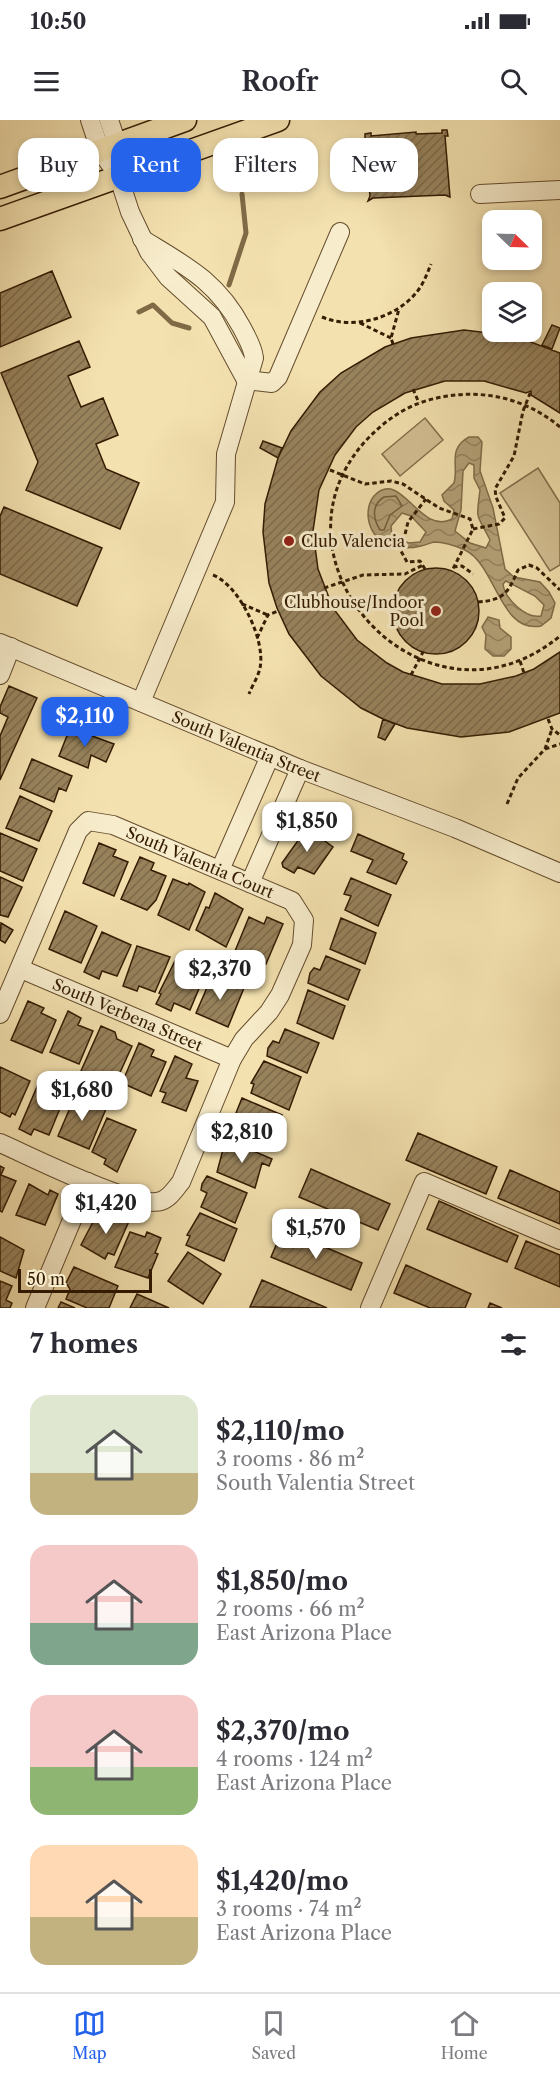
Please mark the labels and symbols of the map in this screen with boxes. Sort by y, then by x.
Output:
north arrow [482,210,542,270]
place label: Club Valencia [301,531,406,551]
marker: Club Valencia [282,534,296,548]
place label: Clubhouse/Indoor Pool [284,592,424,630]
marker: Clubhouse/Indoor Pool [429,604,443,618]
pin: $2,110 [36,697,134,748]
street label: South Valentia Street [169,706,324,786]
pin: $1,850 [258,802,356,853]
street label: South Valentia Court [123,822,277,902]
pin: $2,370 [171,950,269,1001]
street label: South Verbena Street [50,974,206,1055]
pin: $1,680 [33,1071,131,1122]
pin: $2,810 [193,1113,291,1164]
pin: $1,420 [57,1184,155,1235]
pin: $1,570 [267,1209,365,1260]
scale bar [18,1266,152,1294]

